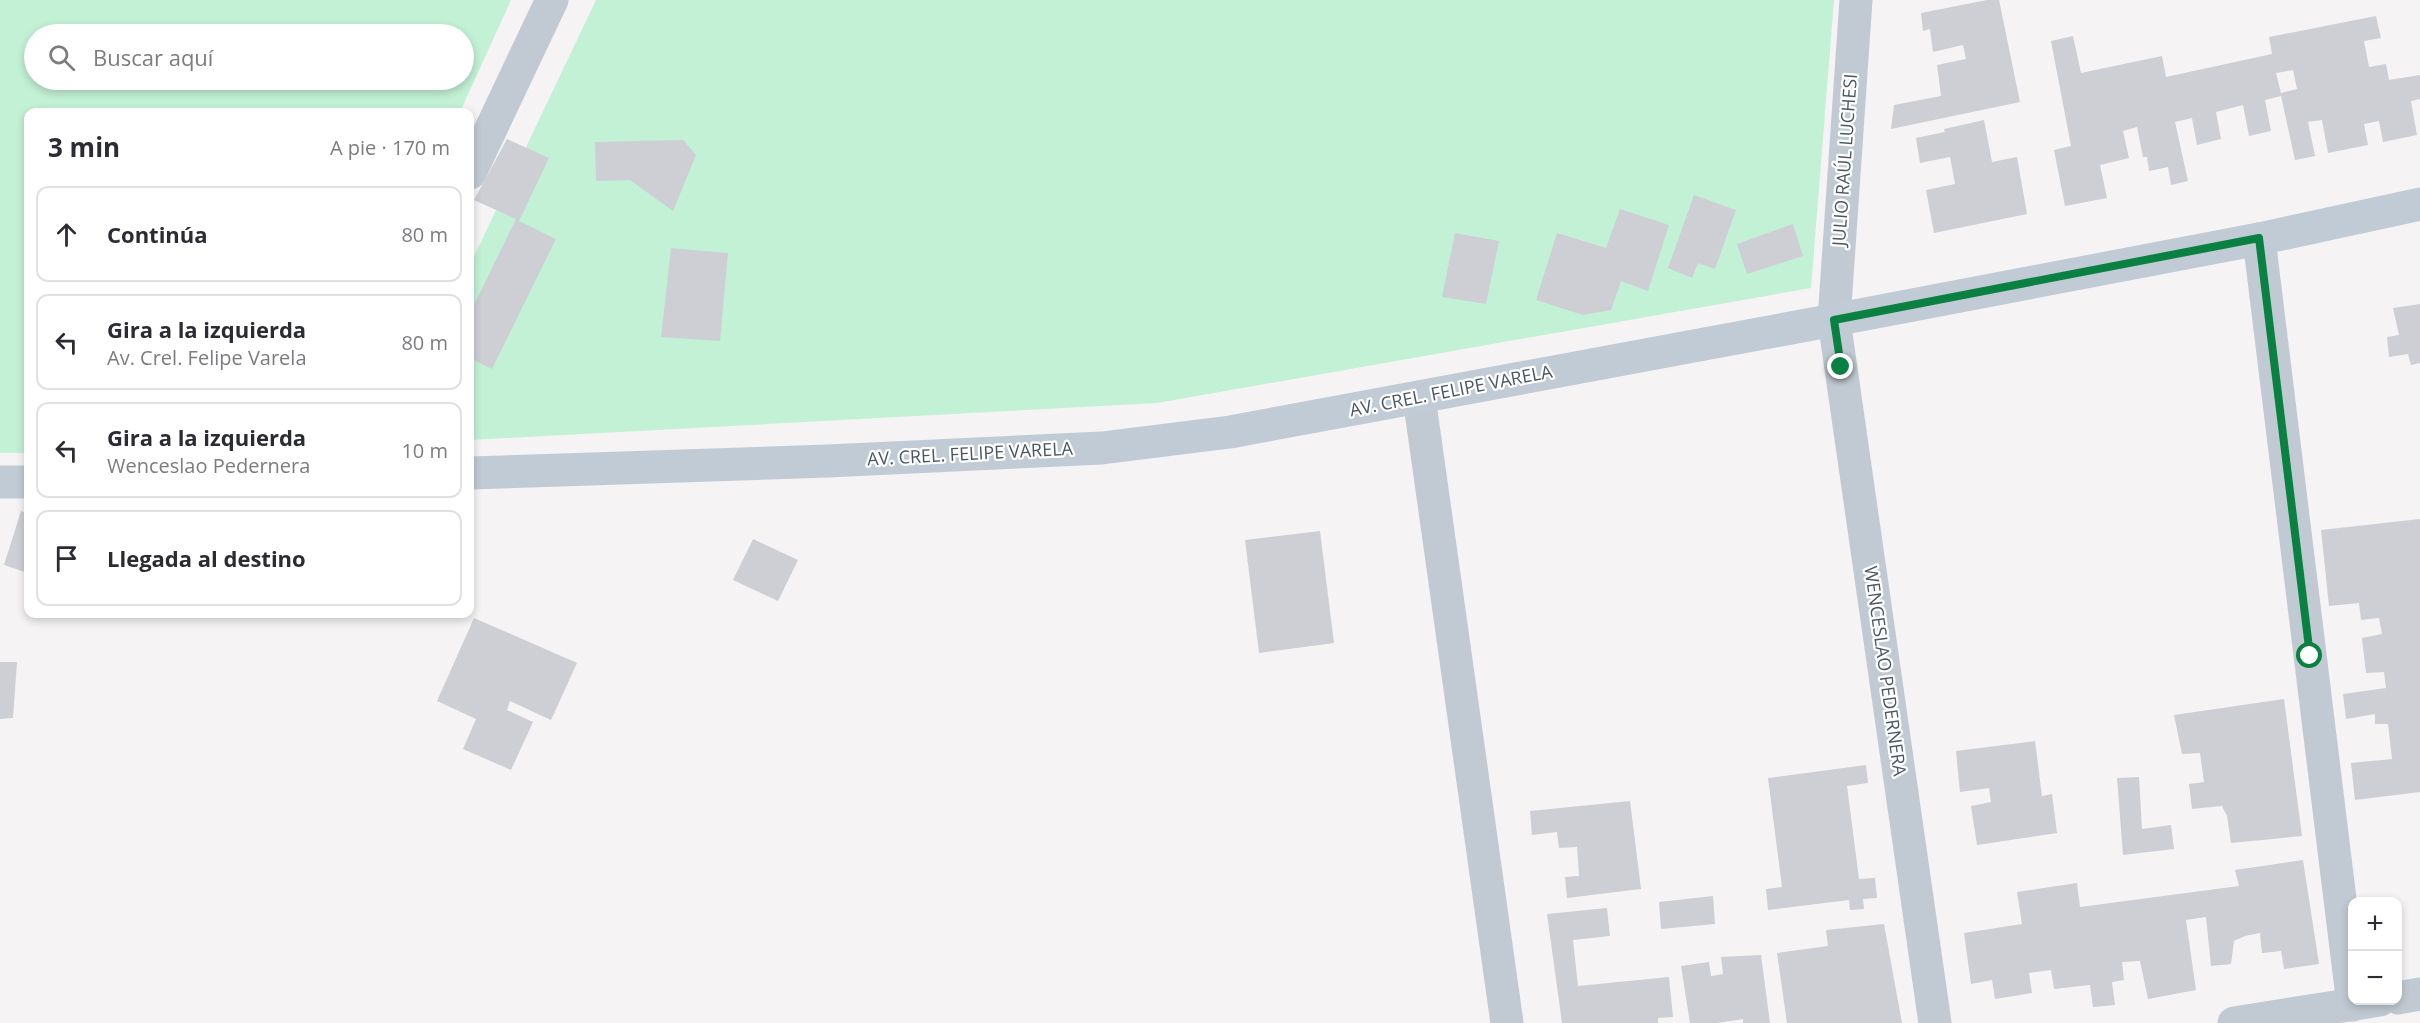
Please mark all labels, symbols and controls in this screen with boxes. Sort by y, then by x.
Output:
search box [24,24,474,90]
icon: search [45,41,78,74]
text: Buscar aquí [93,42,213,72]
street label: JULIO RAÚL LUCHESI [1826,73,1862,249]
text: 3 min [48,129,120,165]
text: A pie · 170 m [330,134,450,161]
icon: ahead [50,218,83,251]
text: Continúa [107,219,208,249]
text: 80 m [401,221,448,248]
text: Gira a la izquierda [107,314,306,344]
icon: left [50,326,83,359]
text: 80 m [401,329,448,356]
text: Av. Crel. Felipe Varela [107,344,307,371]
route end [1827,353,1853,379]
street label: AV. CREL. FELIPE VARELA [1347,358,1555,421]
text: Gira a la izquierda [107,422,306,452]
icon: left [50,434,83,467]
street label: AV. CREL. FELIPE VARELA [866,436,1074,470]
text: 10 m [401,437,448,464]
text: Wenceslao Pedernera [107,452,310,479]
icon: arrive [50,542,83,575]
text: Llegada al destino [107,543,306,573]
street label: WENCESLAO PEDERNERA [1859,564,1913,778]
route start [2296,642,2322,668]
map controls [2348,897,2402,1005]
button: + [2348,897,2402,951]
button: − [2348,951,2402,1005]

